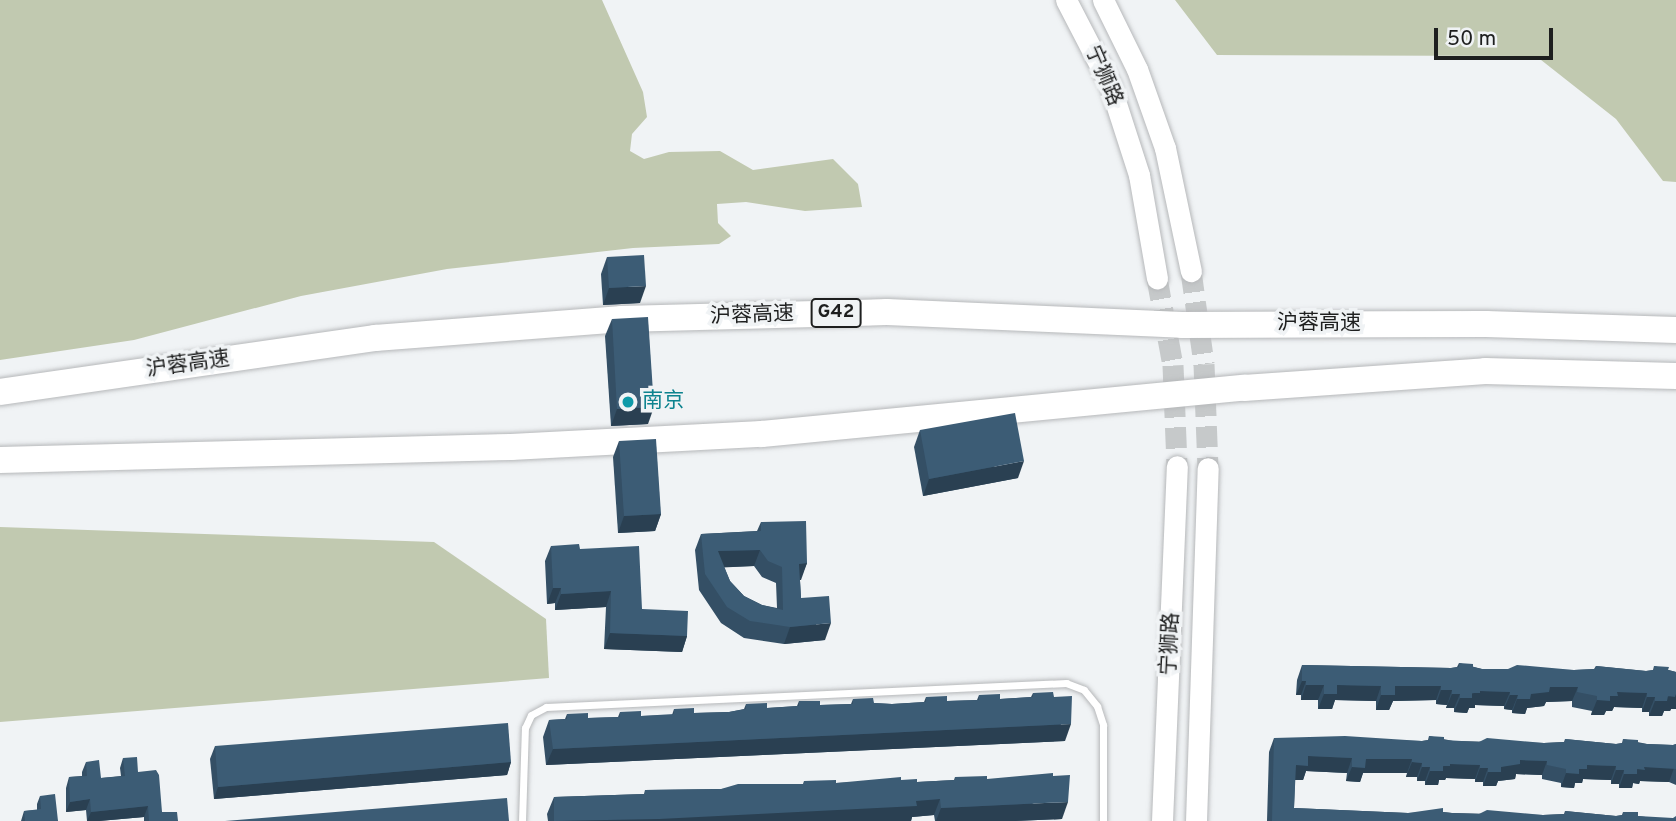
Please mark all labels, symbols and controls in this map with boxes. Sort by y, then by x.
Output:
scale bar [1438,14,1557,58]
text: 50 m [1447,26,1496,53]
street label: 宁狮路 [1079,42,1127,110]
road number: G42 [810,298,862,328]
street label: 沪蓉高速 [710,302,794,330]
street label: 沪蓉高速 [1277,311,1361,337]
street label: 沪蓉高速 [145,347,231,383]
place label: 南京 [642,389,684,415]
marker: 南京 [620,394,636,410]
street label: 宁狮路 [1157,612,1185,676]

